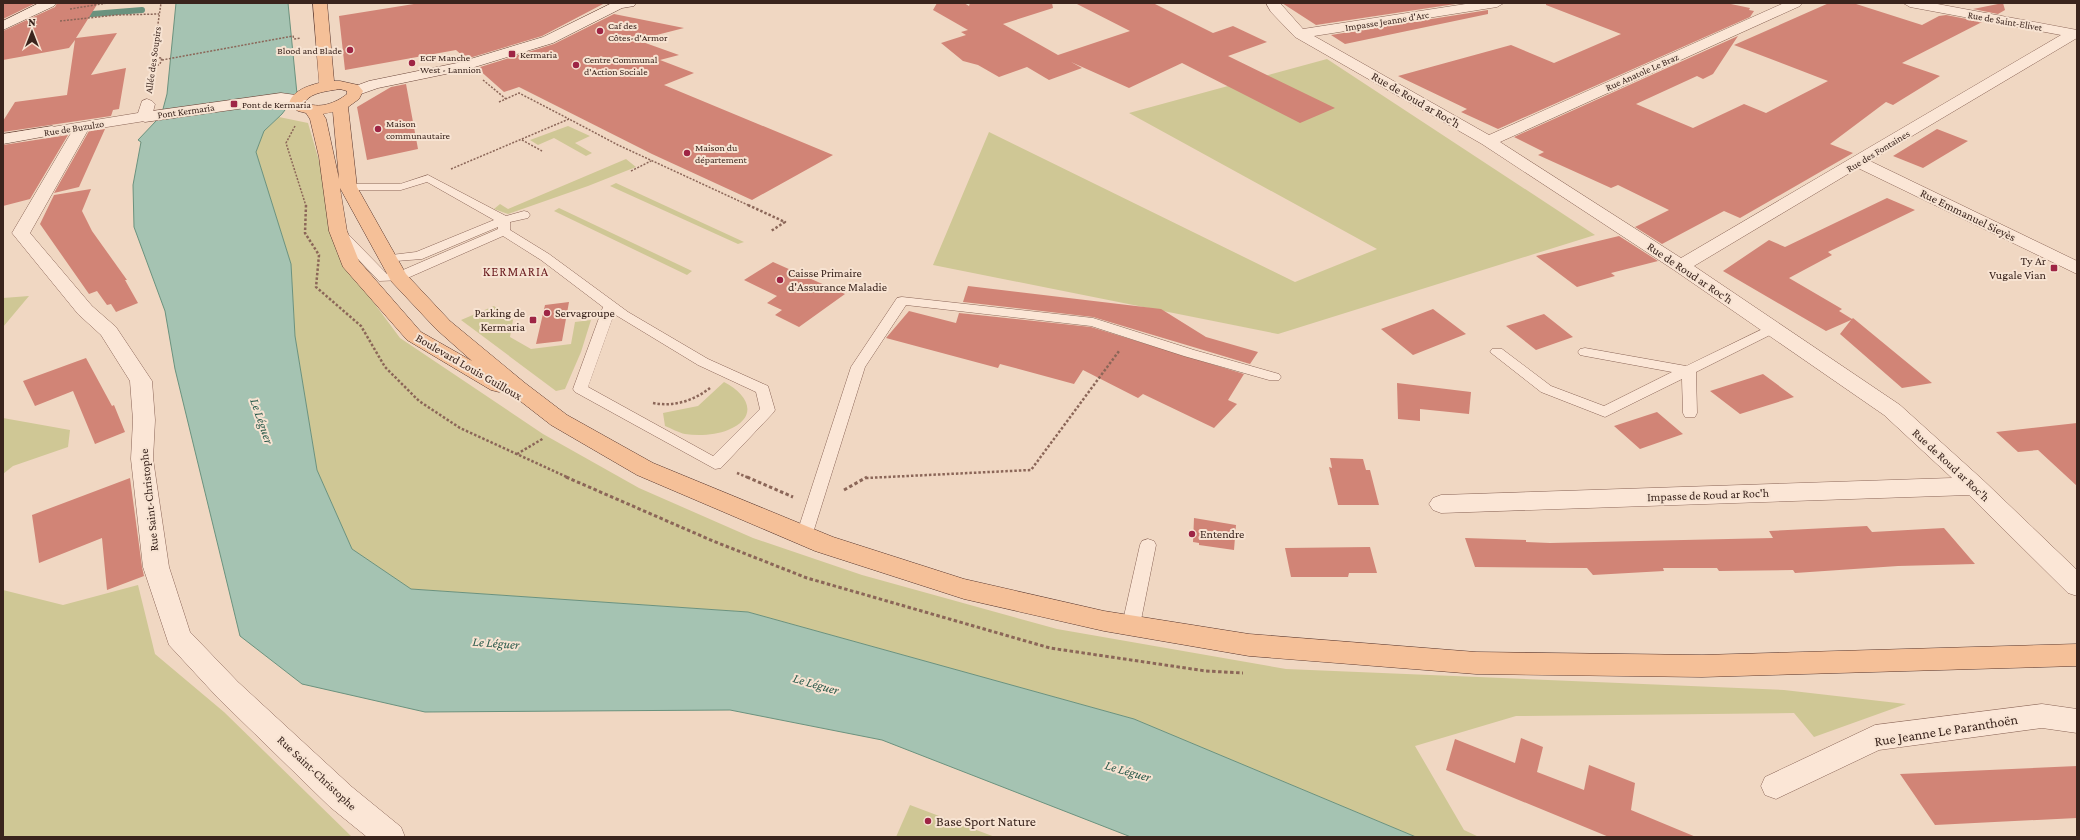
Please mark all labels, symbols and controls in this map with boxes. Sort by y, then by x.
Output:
street label: Impasse Jeanne d'Arc [1344,9,1431,33]
street label: Rue de Saint-Elivet [1967,9,2044,33]
north arrow [12,12,52,52]
text: N [28,16,36,28]
place label: Caf des Côtes-d'Armor [608,20,668,43]
street label: Allée des Soupirs [143,26,163,94]
marker: Caf des Côtes-d'Armor [595,26,605,36]
place label: Blood and Blade [277,45,343,56]
marker: Blood and Blade [345,45,355,55]
marker: Kermaria [507,49,517,59]
place label: Kermaria [520,49,557,60]
street label: Rue Anatole Le Braz [1604,51,1680,93]
place label: ECF Manche West - Lannion [420,52,482,75]
place label: Centre Communal d'Action Sociale [584,54,658,77]
marker: ECF Manche West - Lannion [407,58,417,68]
marker: Centre Communal d'Action Sociale [571,60,581,70]
street label: Rue de Roud ar Roc'h [1369,69,1463,131]
marker: Pont de Kermaria [229,99,239,109]
place label: Pont de Kermaria [242,99,311,110]
street label: Pont Kermaria [157,102,216,120]
street label: Rue de Buzulzo [43,118,105,138]
place label: Maison communautaire [386,118,451,141]
marker: Maison communautaire [373,124,383,134]
street label: Rue des Fontaines [1844,128,1912,174]
place label: Maison du département [695,142,748,165]
marker: Maison du département [682,148,692,158]
street label: Rue Emmanuel Sieyès [1918,186,2018,244]
street label: Rue de Roud ar Roc'h [1645,239,1736,307]
place label: Ty Ar Vugale Vian [1989,254,2047,282]
marker: Ty Ar Vugale Vian [2049,263,2059,273]
district label: KERMARIA [483,264,549,279]
place label: Caisse Primaire d'Assurance Maladie [788,266,887,294]
marker: Caisse Primaire d'Assurance Maladie [775,275,785,285]
place label: Parking de Kermaria [474,306,525,334]
place label: Servagroupe [555,306,615,320]
marker: Servagroupe [542,308,552,318]
marker: Parking de Kermaria [528,315,538,325]
street label: Boulevard Louis Guilloux [413,331,525,403]
water label: Le Léguer [247,396,277,446]
street label: Rue de Roud ar Roc'h [1910,426,1993,505]
street label: Rue Saint-Christophe [137,448,161,552]
street label: Impasse de Roud ar Roc'h [1647,486,1770,504]
place label: Entendre [1200,527,1244,541]
marker: Entendre [1187,529,1197,539]
water label: Le Léguer [472,634,520,652]
water label: Le Léguer [791,670,841,698]
street label: Rue Jeanne Le Paranthoën [1873,711,2019,749]
street label: Rue Saint-Christophe [275,733,359,813]
water label: Le Léguer [1103,757,1153,785]
place label: Base Sport Nature [936,813,1036,829]
marker: Base Sport Nature [923,816,933,826]

